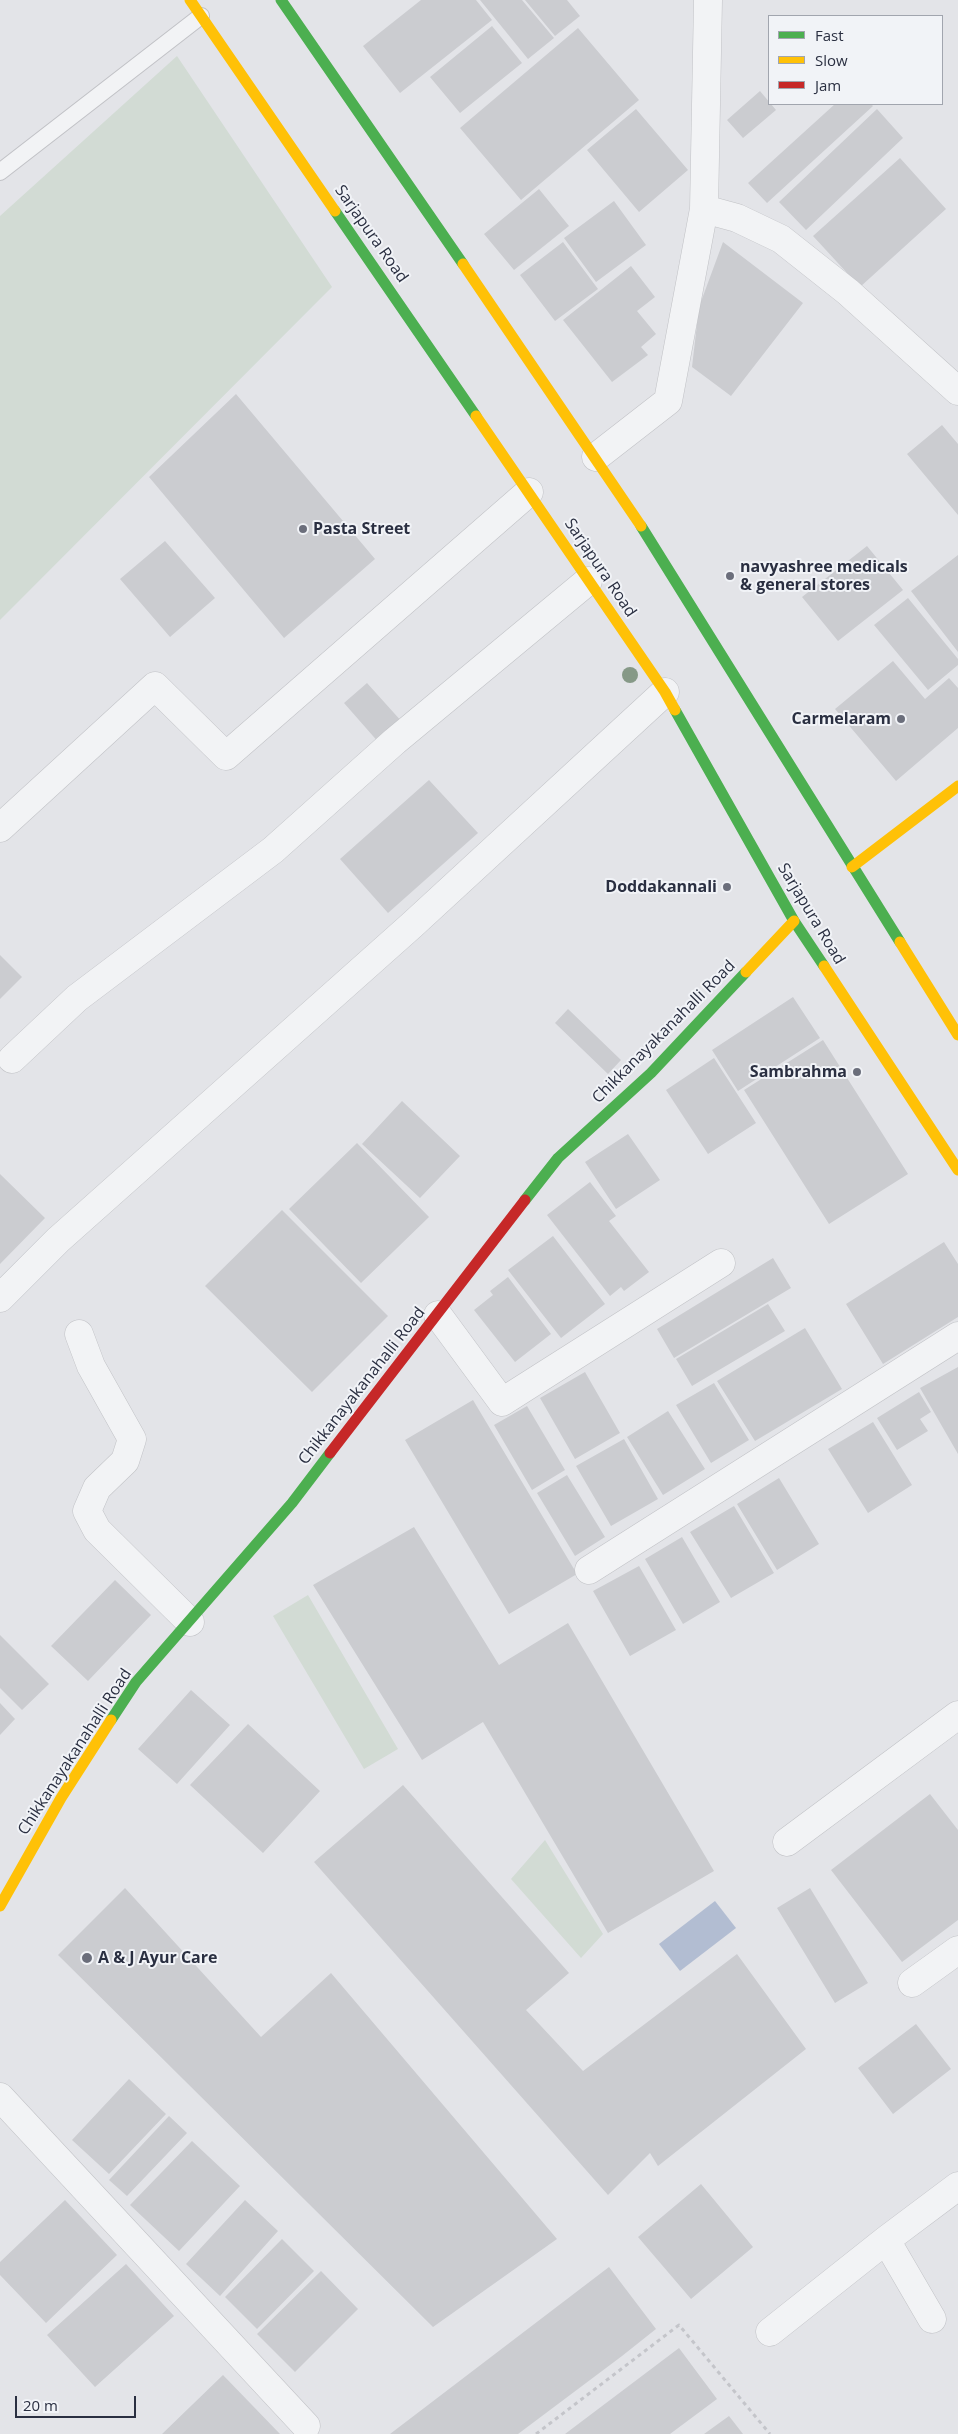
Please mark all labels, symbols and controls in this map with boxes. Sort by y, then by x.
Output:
legend [768,15,943,105]
text: Fast [815,25,844,45]
text: Slow [815,50,848,70]
text: Jam [815,75,841,95]
street label: Sarjapura Road [330,182,412,286]
street label: Sarjapura Road [560,515,640,621]
place label: Pasta Street [313,519,410,539]
marker: Pasta Street [297,523,309,535]
place label: navyashree medicals & general stores [740,557,908,595]
marker: navyashree medicals & general stores [724,570,736,582]
place label: Carmelaram [792,709,891,729]
marker: Carmelaram [895,713,907,725]
street label: Sarjapura Road [773,860,849,968]
place label: Doddakannali [605,877,717,897]
marker: Doddakannali [721,881,733,893]
street label: Chikkanayakanahalli Road [588,956,740,1108]
place label: Sambrahma [750,1062,847,1082]
marker: Sambrahma [851,1066,863,1078]
street label: Chikkanayakanahalli Road [295,1303,429,1469]
street label: Chikkanayakanahalli Road [14,1665,136,1839]
place label: A & J Ayur Care [98,1948,217,1968]
marker: A & J Ayur Care [80,1951,94,1965]
scale bar [18,2386,139,2418]
text: 20 m [23,2395,58,2415]

